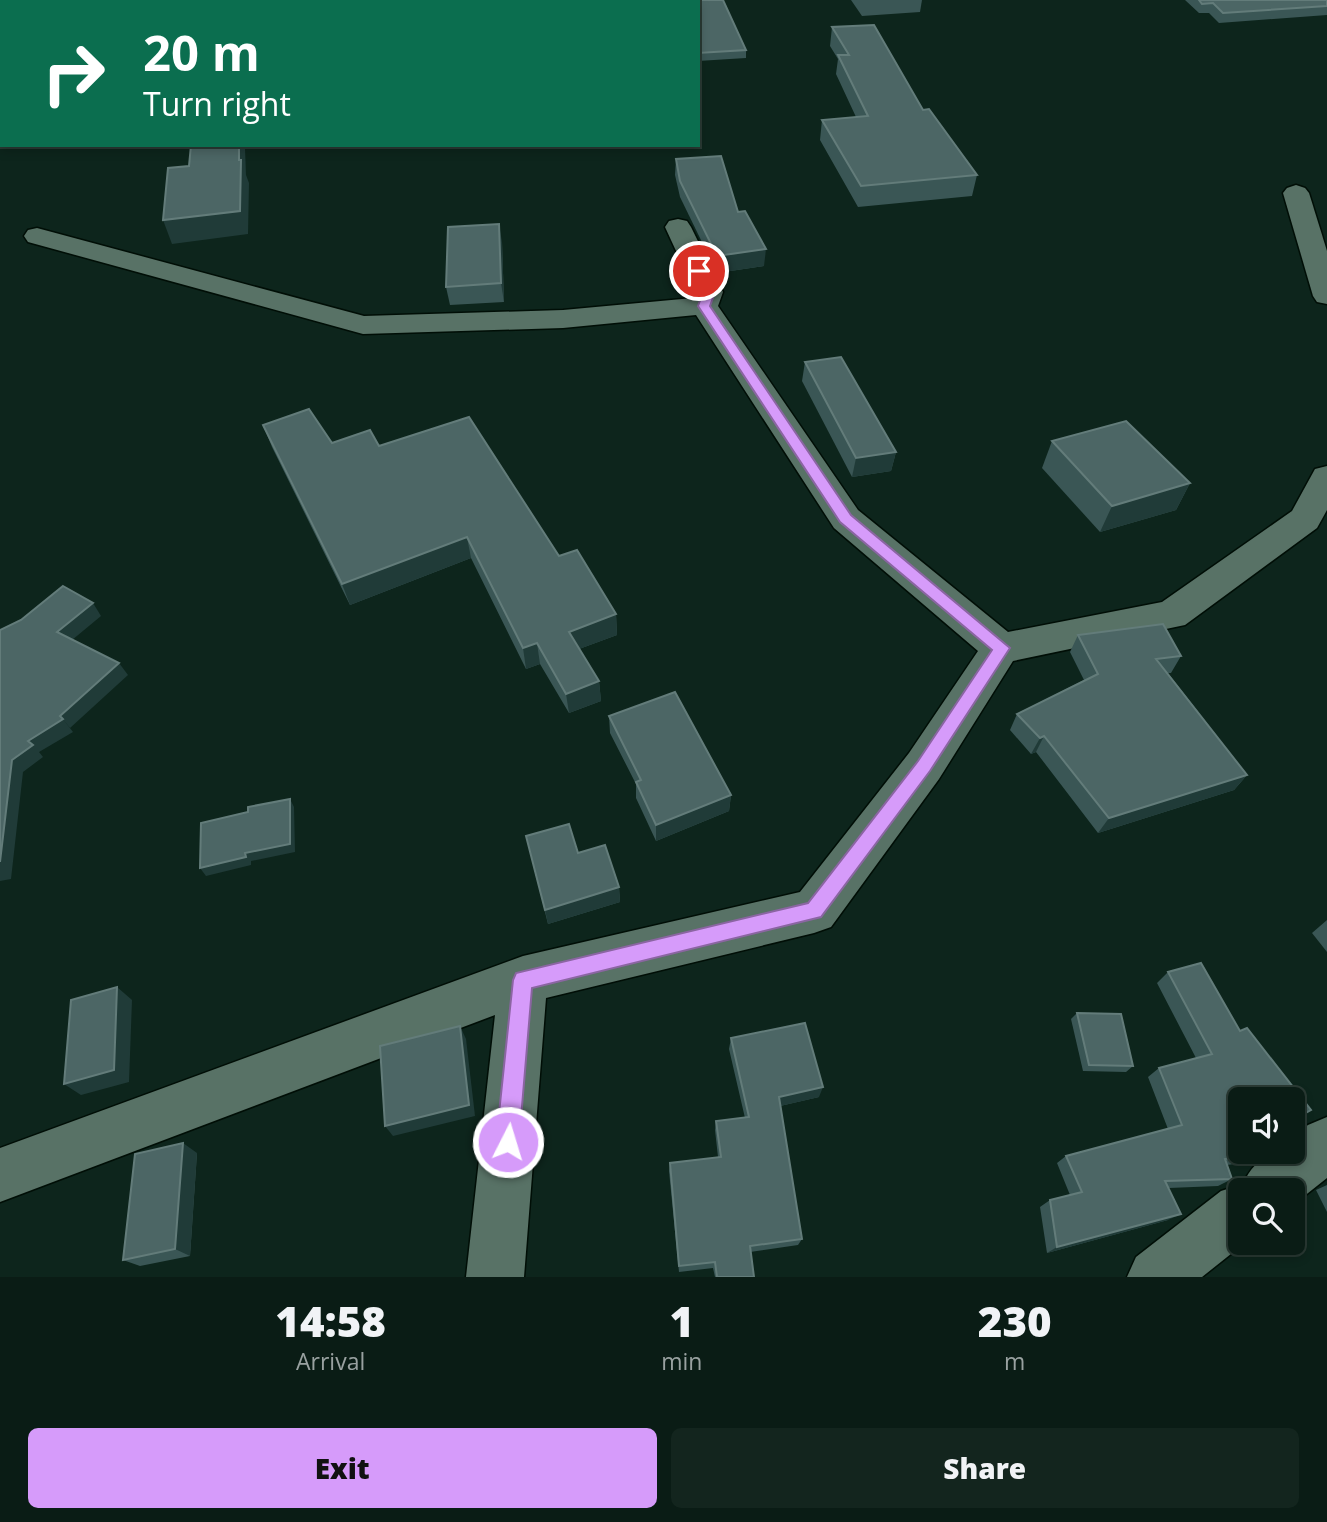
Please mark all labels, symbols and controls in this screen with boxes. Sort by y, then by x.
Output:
text: 20 m [143,19,260,85]
icon: right [28,28,119,119]
text: Turn right [143,82,291,125]
pin [669,241,729,301]
icon: arrive [680,252,718,290]
map controls [1228,1087,1305,1255]
button: sound [1228,1087,1305,1164]
position arrow [471,1105,545,1179]
button: search [1228,1178,1305,1255]
text: 14:58 [275,1292,386,1349]
text: 1 [670,1292,694,1349]
text: 230 [978,1292,1052,1349]
text: Arrival [296,1345,365,1377]
text: min [661,1345,702,1377]
text: m [1004,1345,1025,1377]
button: Exit [28,1428,657,1508]
button: Share [671,1428,1299,1508]

